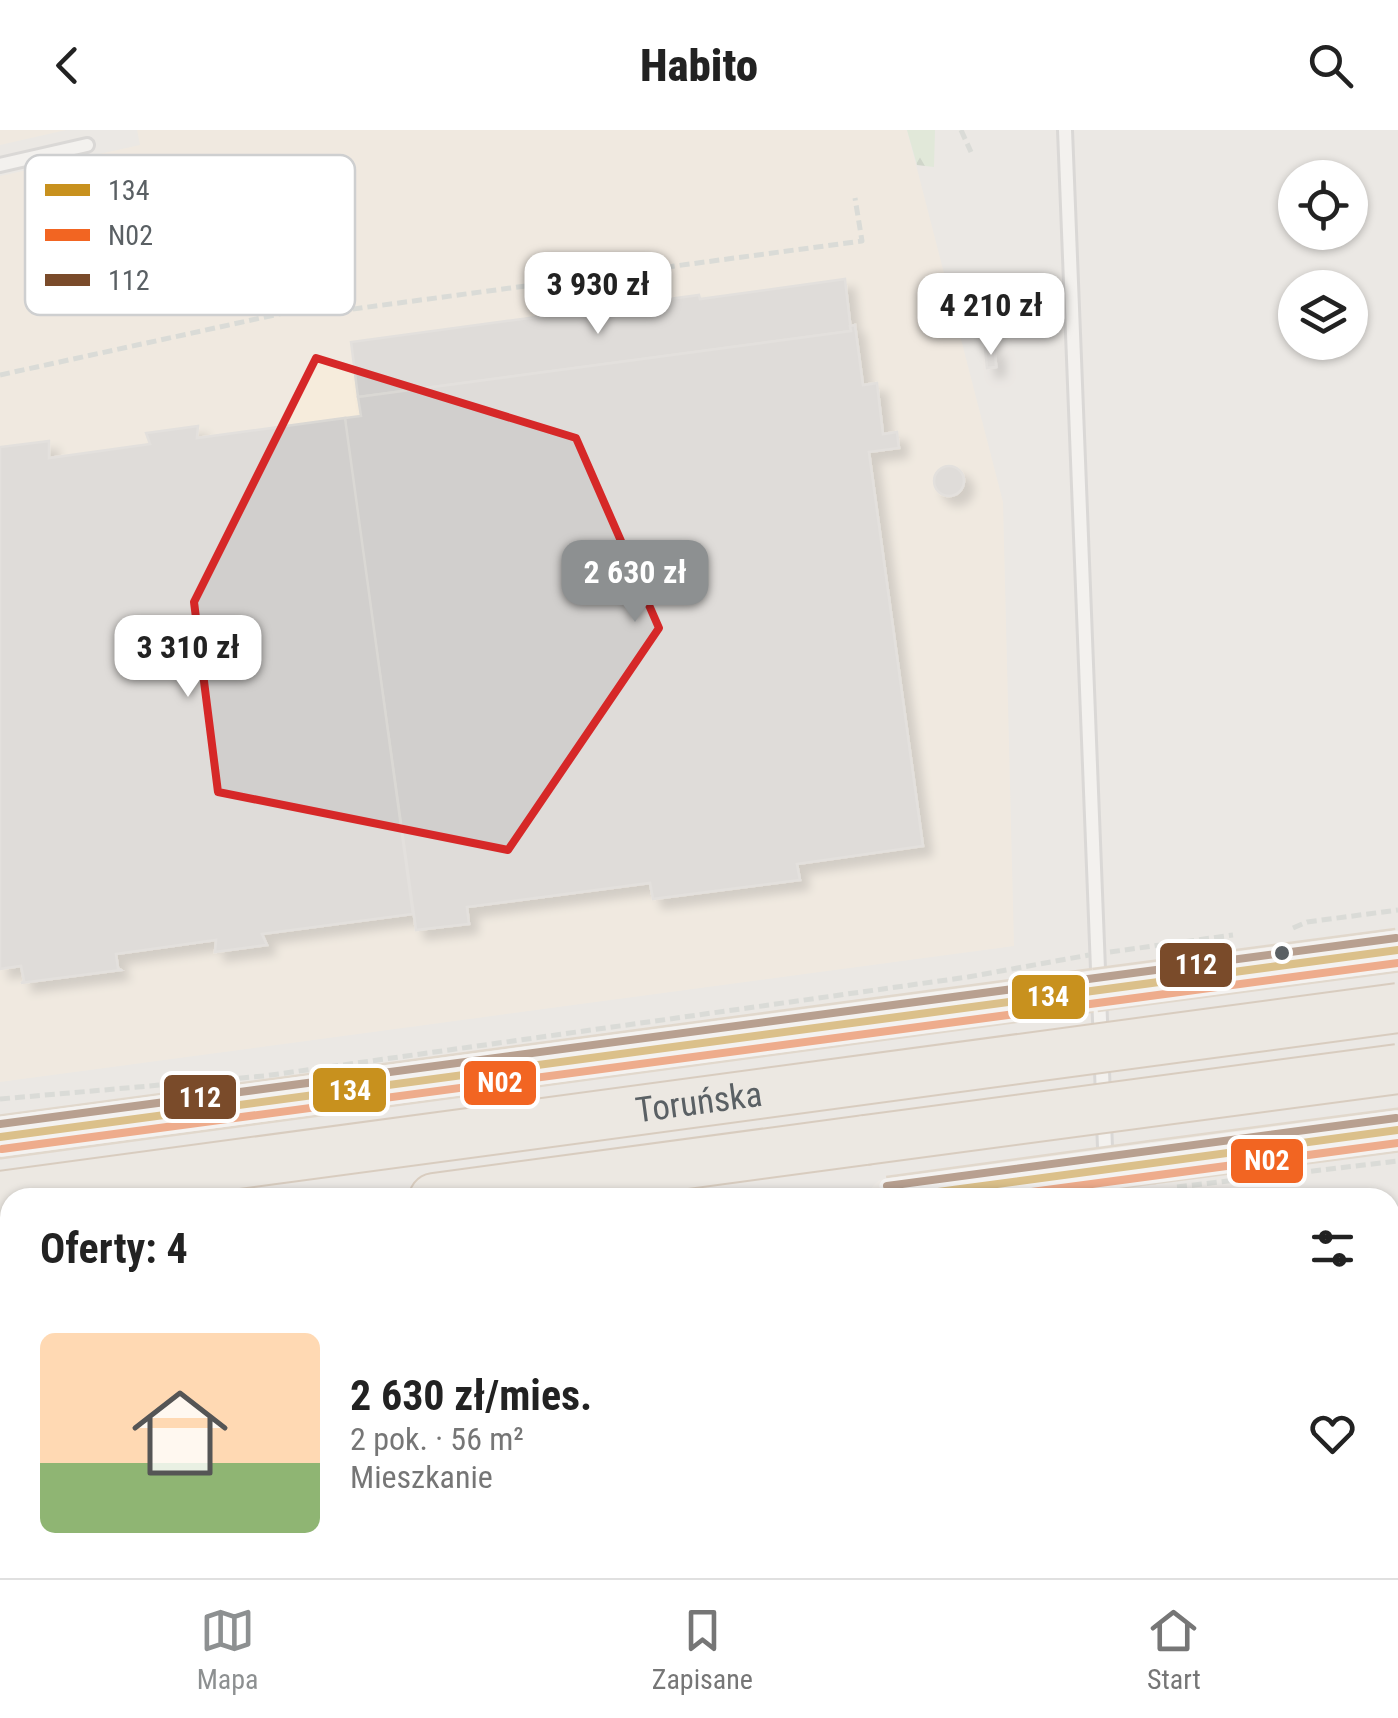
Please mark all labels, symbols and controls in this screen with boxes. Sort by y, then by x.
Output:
icon: back [40,38,95,93]
icon: search [1303,38,1358,93]
text: Habito [640,39,758,92]
legend [25,155,355,315]
map controls [1278,160,1368,360]
button: locate [1278,160,1368,250]
text: 134 [108,174,149,207]
text: N02 [108,219,153,252]
pin: 3 930 zł [495,252,701,337]
text: 112 [108,264,149,297]
text: 3 930 zł [546,265,650,303]
button: layers [1278,270,1368,360]
pin: 4 210 zł [888,273,1094,358]
text: 4 210 zł [939,286,1043,324]
pin: 2 630 zł [532,540,738,625]
text: 2 630 zł [583,553,687,591]
pin: 3 310 zł [85,615,291,700]
text: 3 310 zł [136,628,240,666]
line badge: 112 [1158,941,1234,989]
unlabelled marker [1272,943,1292,963]
text: 112 [1175,948,1217,981]
line badge: 134 [1010,973,1087,1021]
text: 134 [1027,980,1069,1013]
line badge: N02 [462,1059,538,1107]
line badge: 134 [311,1066,388,1114]
text: N02 [477,1066,523,1099]
line badge: 112 [162,1073,238,1121]
text: 134 [329,1074,371,1107]
street label: Toruńska [633,1074,765,1131]
text: 112 [179,1081,221,1114]
line badge: N02 [1229,1137,1305,1185]
text: N02 [1244,1144,1290,1177]
icon: filters [1305,1221,1360,1276]
text: Oferty: 4 [40,1224,188,1273]
text: 2 630 zł/mies. [350,1371,592,1420]
icon: home [120,1373,240,1493]
icon: heart [1305,1406,1360,1461]
text: 2 pok. · 56 m² [350,1420,524,1458]
text: Mieszkanie [350,1458,493,1496]
tab: Mapa [197,1603,258,1696]
tab: Zapisane [652,1603,753,1696]
tab: Start [1146,1603,1201,1696]

